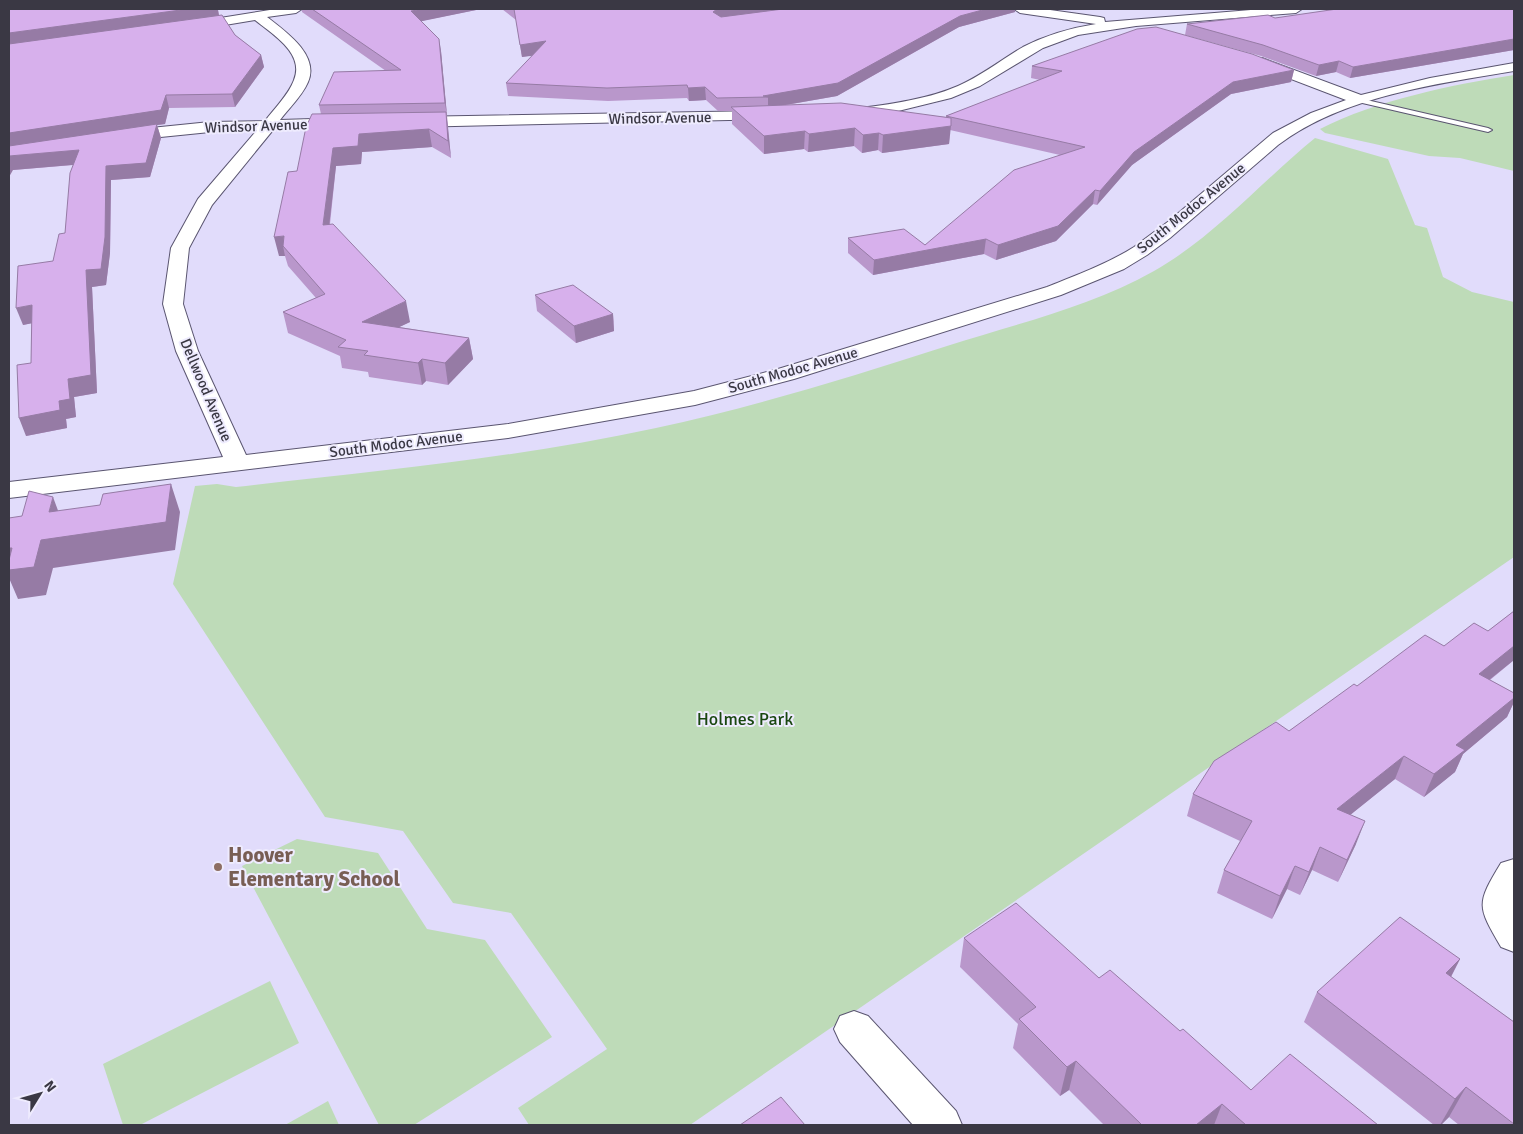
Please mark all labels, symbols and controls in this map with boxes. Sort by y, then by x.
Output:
street label: Windsor Avenue [608,108,712,128]
street label: Windsor Avenue [204,115,308,137]
street label: South Modoc Avenue [1133,159,1249,257]
street label: Dellwood Avenue [176,336,236,444]
street label: South Modoc Avenue [726,343,860,397]
street label: South Modoc Avenue [328,427,464,461]
park label: Holmes Park [697,708,793,730]
place label: Hoover Elementary School [228,842,400,892]
marker: Hoover Elementary School [212,861,224,873]
north arrow [15,1069,65,1119]
text: N [40,1077,60,1095]

